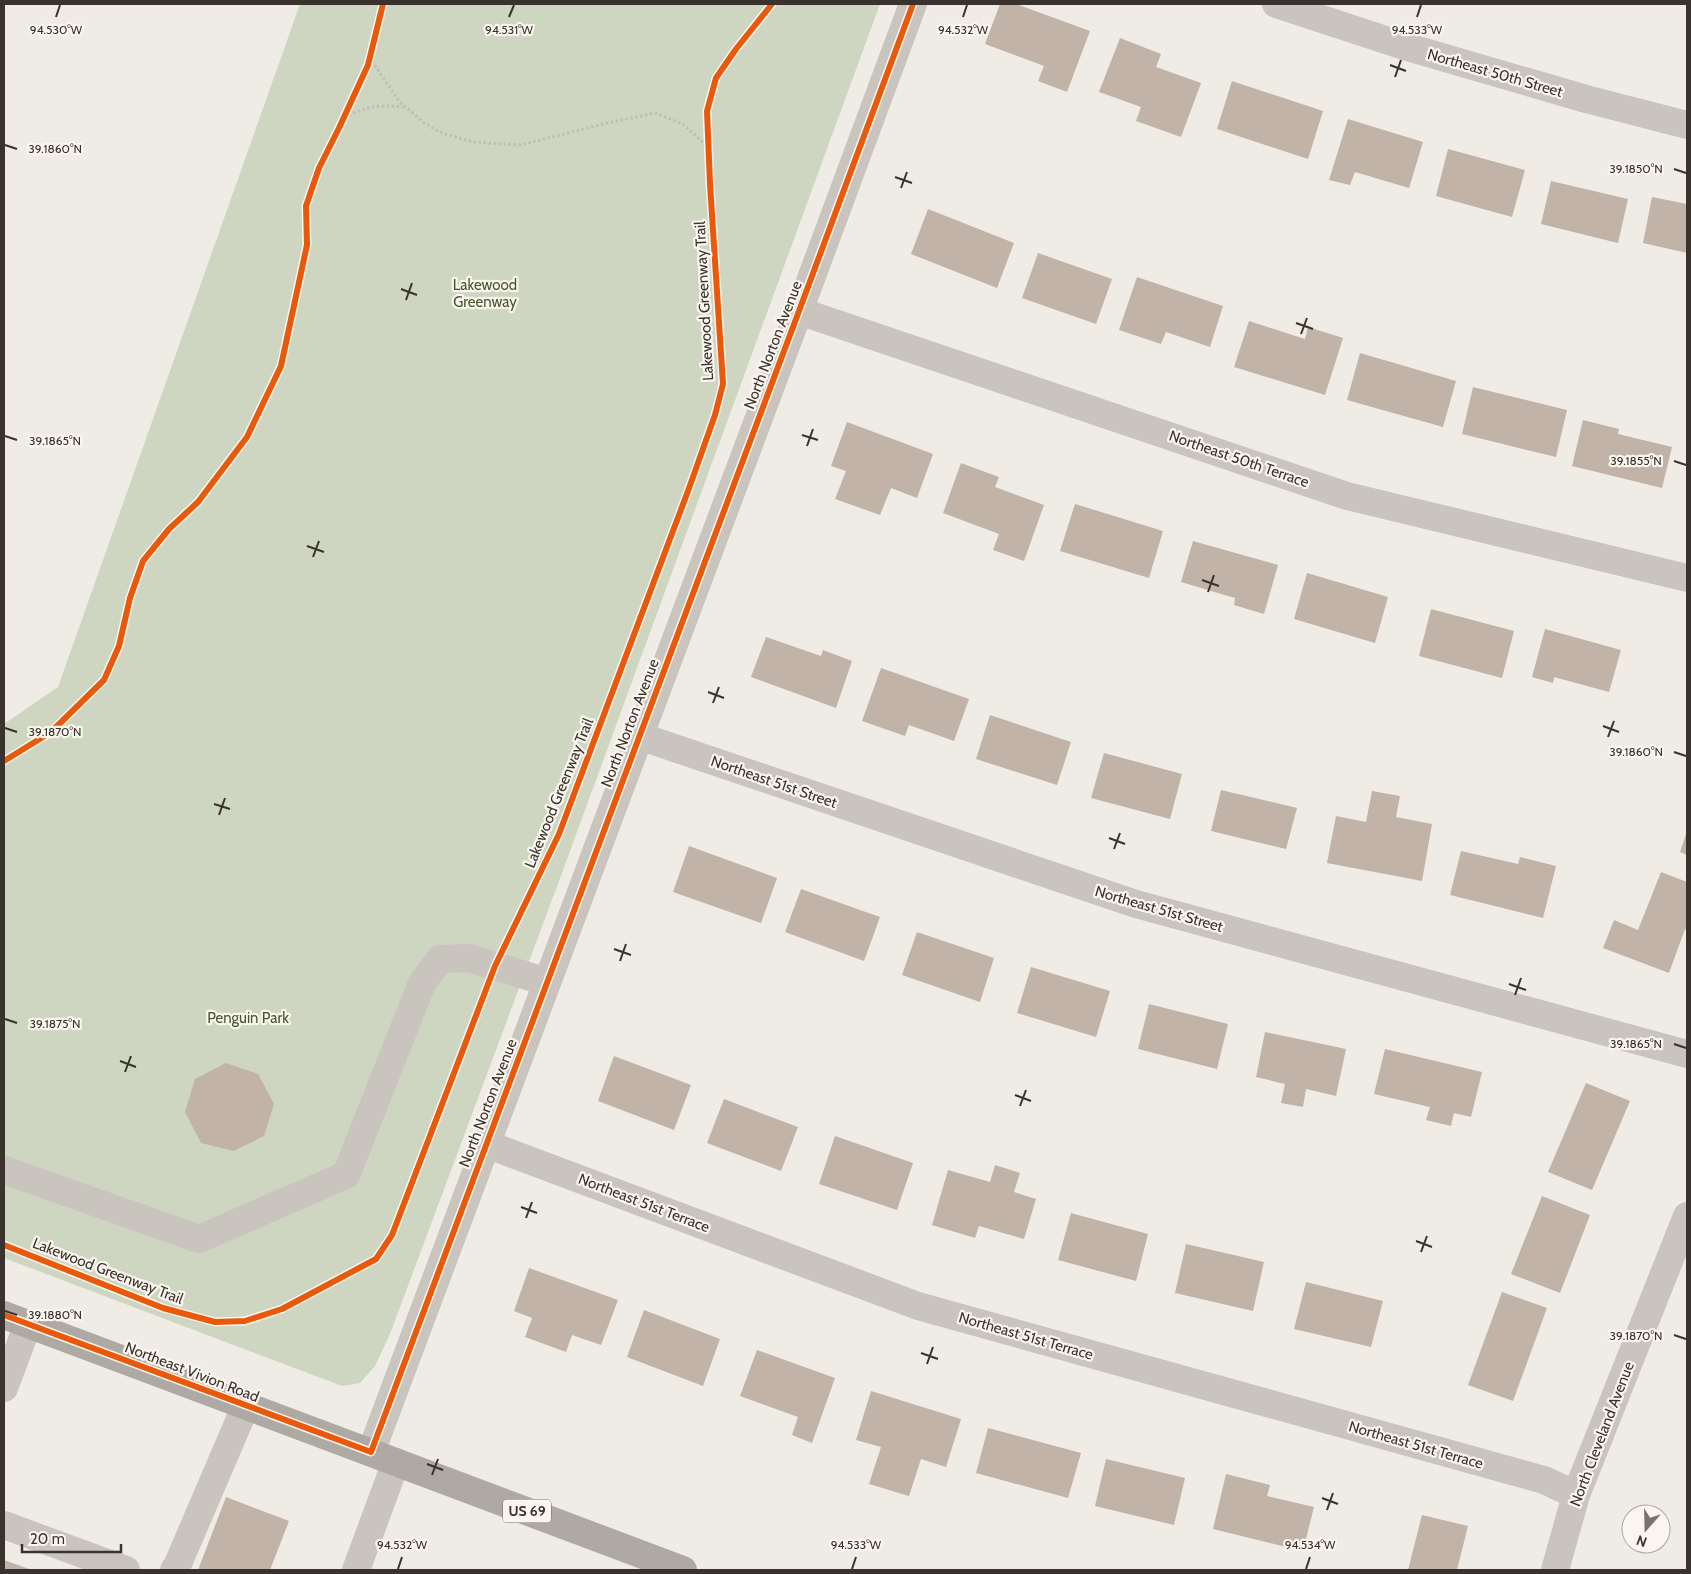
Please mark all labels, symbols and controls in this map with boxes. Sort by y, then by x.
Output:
text: 94.530°W [30,22,83,37]
text: 94.531°W [485,22,534,37]
text: 94.532°W [938,22,989,37]
text: 94.533°W [1392,22,1443,37]
street label: Northeast 50th Street [1425,45,1565,101]
text: 39.1860°N [28,141,82,156]
text: 39.1850°N [1609,161,1663,176]
street label: Lakewood Greenway Trail [691,220,717,381]
park label: Lakewood Greenway [453,276,517,311]
street label: North Norton Avenue [740,278,806,412]
street label: Northeast 50th Terrace [1167,427,1312,491]
text: 39.1865°N [29,433,81,448]
text: 39.1855°N [1610,453,1662,468]
street label: North Norton Avenue [597,656,663,790]
street label: Lakewood Greenway Trail [521,715,597,870]
text: 39.1870°N [29,724,81,739]
text: 39.1860°N [1609,744,1663,759]
street label: Northeast 51st Street [709,752,839,812]
street label: Northeast 51st Street [1093,882,1225,936]
park label: Penguin Park [207,1009,289,1027]
text: 39.1875°N [29,1016,81,1031]
street label: North Norton Avenue [455,1036,521,1170]
text: 39.1865°N [1610,1036,1662,1051]
street label: Northeast 51st Terrace [576,1170,712,1236]
street label: Lakewood Greenway Trail [30,1234,186,1308]
text: 39.1880°N [28,1307,82,1322]
street label: Northeast 51st Terrace [957,1308,1096,1364]
text: 39.1870°N [1610,1328,1662,1343]
street label: Northeast Vivion Road [122,1338,262,1406]
street label: North Cleveland Avenue [1566,1359,1638,1509]
street label: Northeast 51st Terrace [1347,1417,1486,1473]
road number: US 69 [503,1500,551,1522]
north arrow [1621,1504,1671,1554]
scale bar [22,1522,121,1554]
text: 20 m [30,1530,65,1548]
text: N [1634,1531,1649,1551]
text: 94.532°W [377,1537,428,1552]
text: 94.533°W [831,1537,882,1552]
text: 94.534°W [1285,1537,1336,1552]

